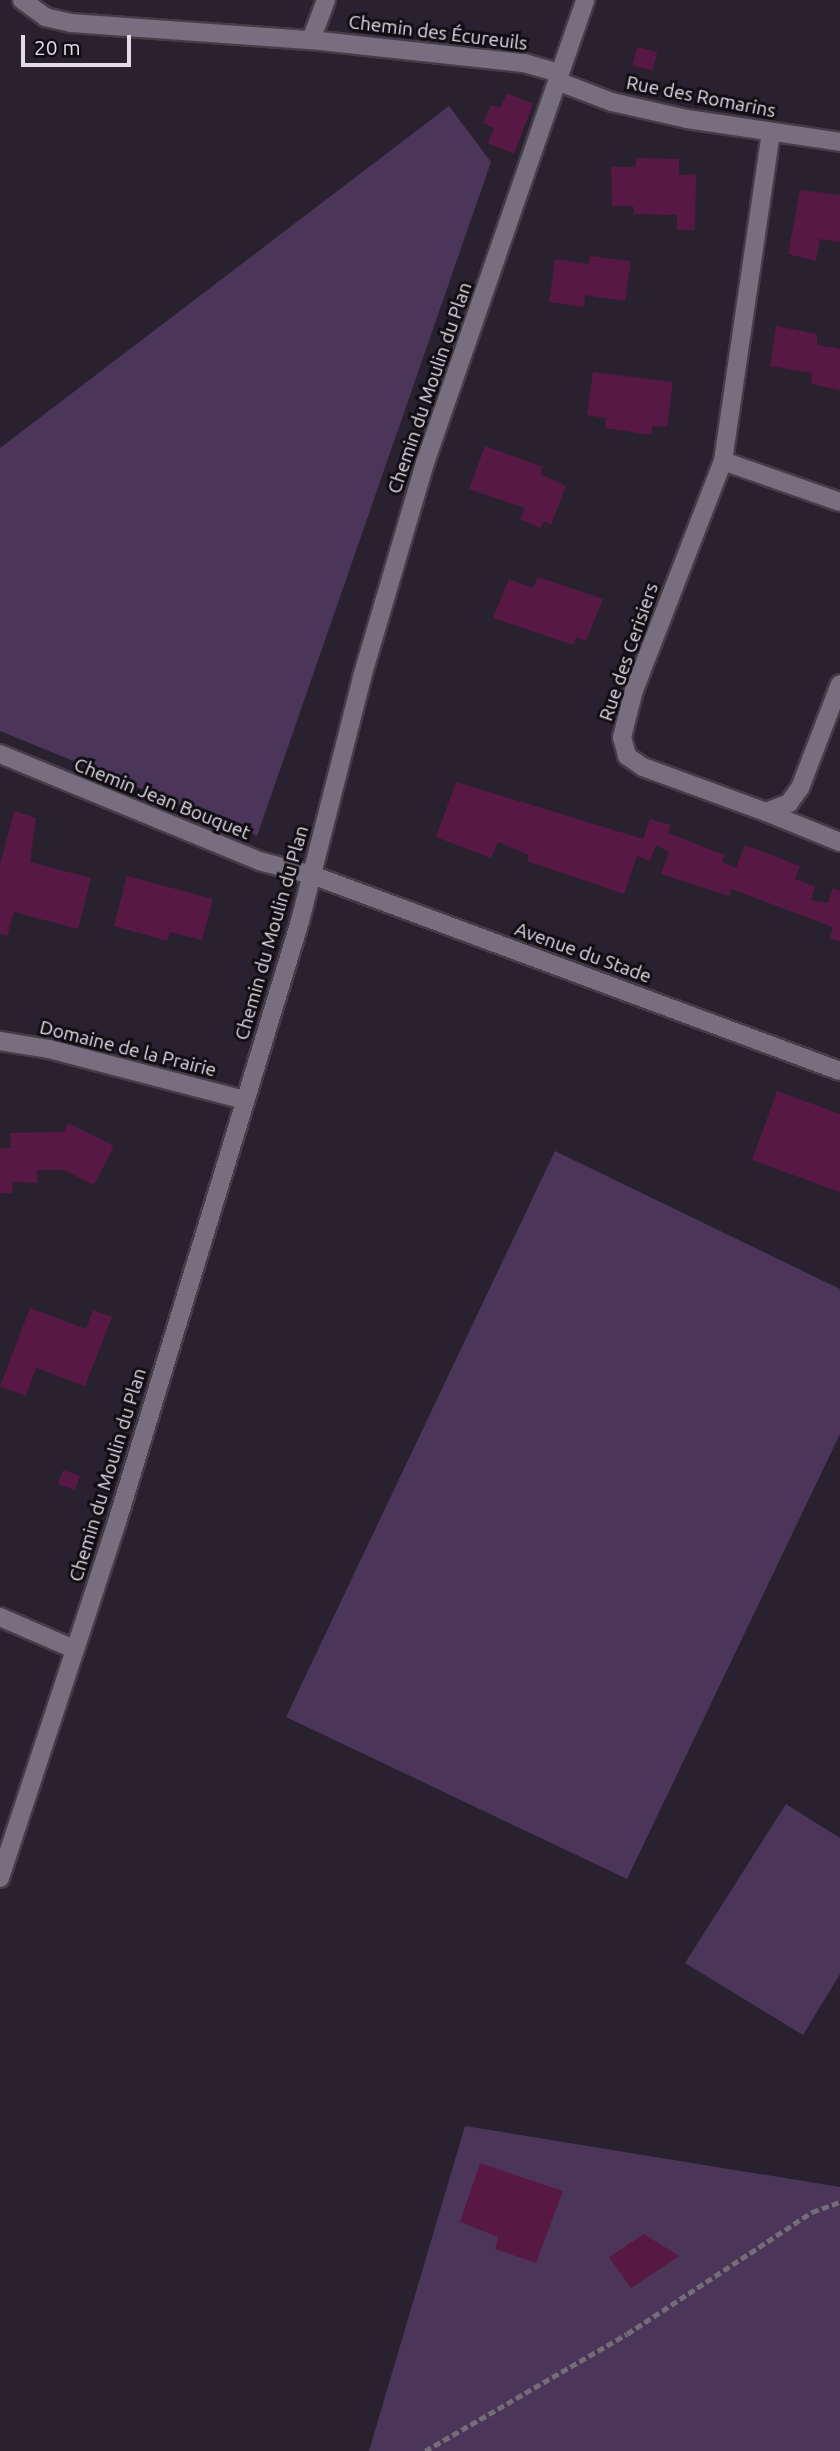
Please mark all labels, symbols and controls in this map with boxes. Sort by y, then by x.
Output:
street label: Chemin des Écureuils [347,11,529,55]
scale bar [24,21,135,65]
text: 20 m [34,35,81,59]
street label: Rue des Romarins [624,71,778,123]
street label: Chemin du Moulin du Plan [383,279,477,497]
street label: Rue des Cerisiers [595,580,663,724]
street label: Chemin Jean Bouquet [71,753,253,845]
street label: Chemin du Moulin du Plan [230,823,314,1043]
street label: Avenue du Stade [512,918,654,988]
street label: Domaine de la Prairie [37,1016,219,1082]
street label: Chemin du Moulin du Plan [65,1365,151,1585]

